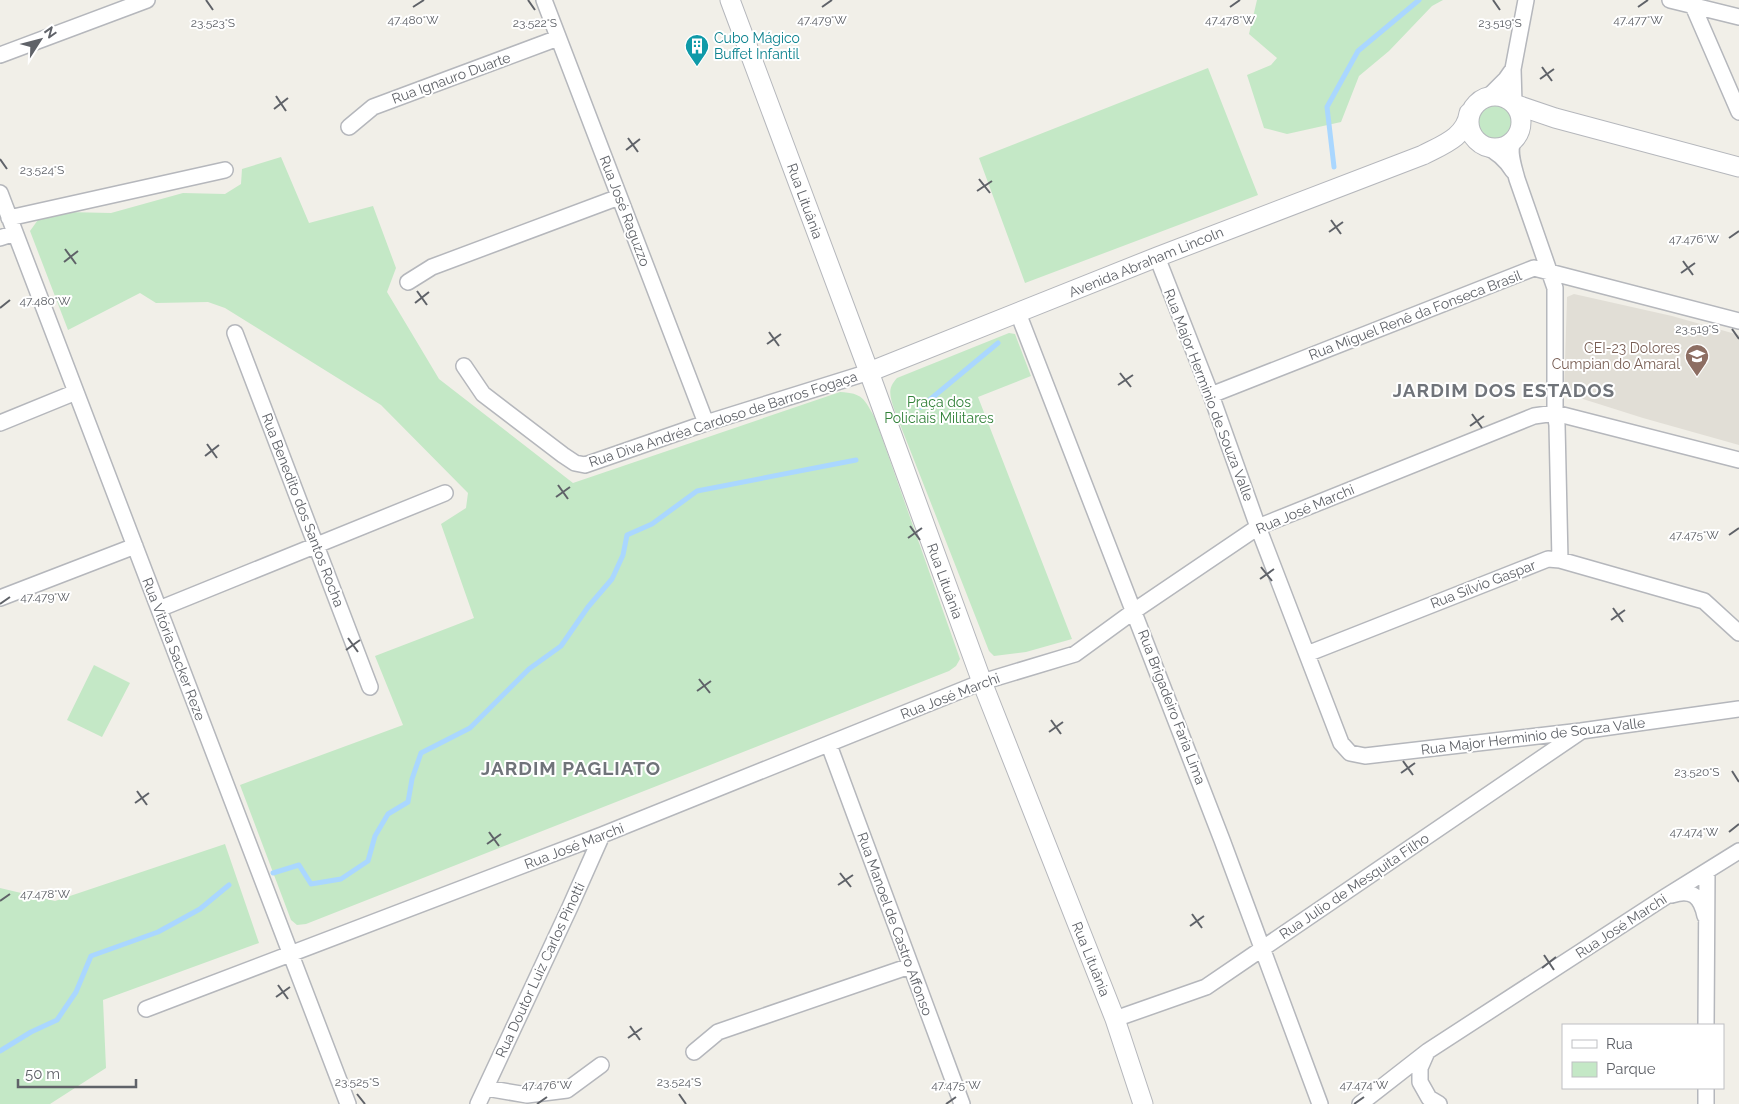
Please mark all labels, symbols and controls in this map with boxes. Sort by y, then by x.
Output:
text: 47.480°W [388,13,439,27]
text: 47.479°W [797,13,847,27]
text: 47.478°W [1205,13,1256,27]
text: 47.477°W [1613,13,1663,27]
north arrow [15,15,65,65]
text: 23.523°S [191,16,235,30]
text: 23.522°S [513,16,557,30]
text: 23.519°S [1478,16,1522,30]
text: N [41,23,60,41]
place label: Cubo Mágico Buffet Infantil [714,30,800,62]
building icon: Cubo Mágico Buffet Infantil [684,33,710,67]
street label: Rua Ignauro Duarte [390,49,512,107]
street label: Rua José Raguzzo [597,153,653,269]
street label: Rua Lituânia [784,161,826,241]
text: 23.524°S [20,163,64,177]
street label: Avenida Abraham Lincoln [1066,224,1226,300]
text: 47.476°W [1669,232,1720,246]
street label: Rua Miguel Renê da Fonseca Brasil [1306,267,1524,363]
street label: Rua Major Herminio de Souza Valle [1161,287,1257,503]
text: 47.480°W [20,294,71,308]
text: 23.519°S [1675,322,1719,336]
place label: CEI-23 Dolores Cumpian do Amaral [1552,340,1680,372]
school or university icon: CEI-23 Dolores Cumpian do Amaral [1684,343,1710,377]
street label: Rua Diva Andréa Cardoso de Barros Fogaça [587,368,859,470]
district label: JARDIM DOS ESTADOS [1393,379,1615,401]
park label: Praça dos Policiais Militares [884,394,994,426]
street label: Rua Benedito dos Santos Rocha [259,411,347,609]
street label: Rua José Marchi [1254,481,1356,537]
text: 47.475°W [1669,528,1719,542]
street label: Rua Lituânia [924,541,966,621]
street label: Rua Sílvio Gaspar [1428,556,1538,611]
street label: Rua Vitória Sacker Reze [139,575,209,723]
text: 47.479°W [20,590,70,604]
street label: Rua Brigadeiro Faria Lima [1135,627,1209,787]
street label: Rua José Marchi [898,670,1002,722]
street label: Rua Major Herminio de Souza Valle [1420,714,1646,758]
district label: JARDIM PAGLIATO [481,757,661,779]
text: 23.520°S [1674,765,1720,779]
street label: Rua José Marchi [522,820,626,872]
text: 47.474°W [1670,825,1719,839]
street label: Rua Manoel de Castro Affonso [854,830,936,1018]
street label: Rua Julio de Mesquita Filho [1276,830,1432,942]
street label: Rua Doutor Luiz Carlos Pinotti [492,880,588,1060]
text: 47.478°W [20,887,71,901]
street label: Rua José Marchi [1573,891,1669,961]
street label: Rua Lituânia [1069,919,1113,999]
legend [1562,1024,1724,1089]
text: Rua [1606,1035,1633,1053]
scale bar [18,1056,135,1088]
text: Parque [1606,1060,1656,1078]
text: 50 m [25,1065,60,1083]
text: 23.525°S [335,1075,379,1089]
text: 23.524°S [657,1075,701,1089]
text: 47.476°W [522,1078,573,1092]
text: 47.475°W [931,1078,981,1092]
text: 47.474°W [1340,1078,1389,1092]

